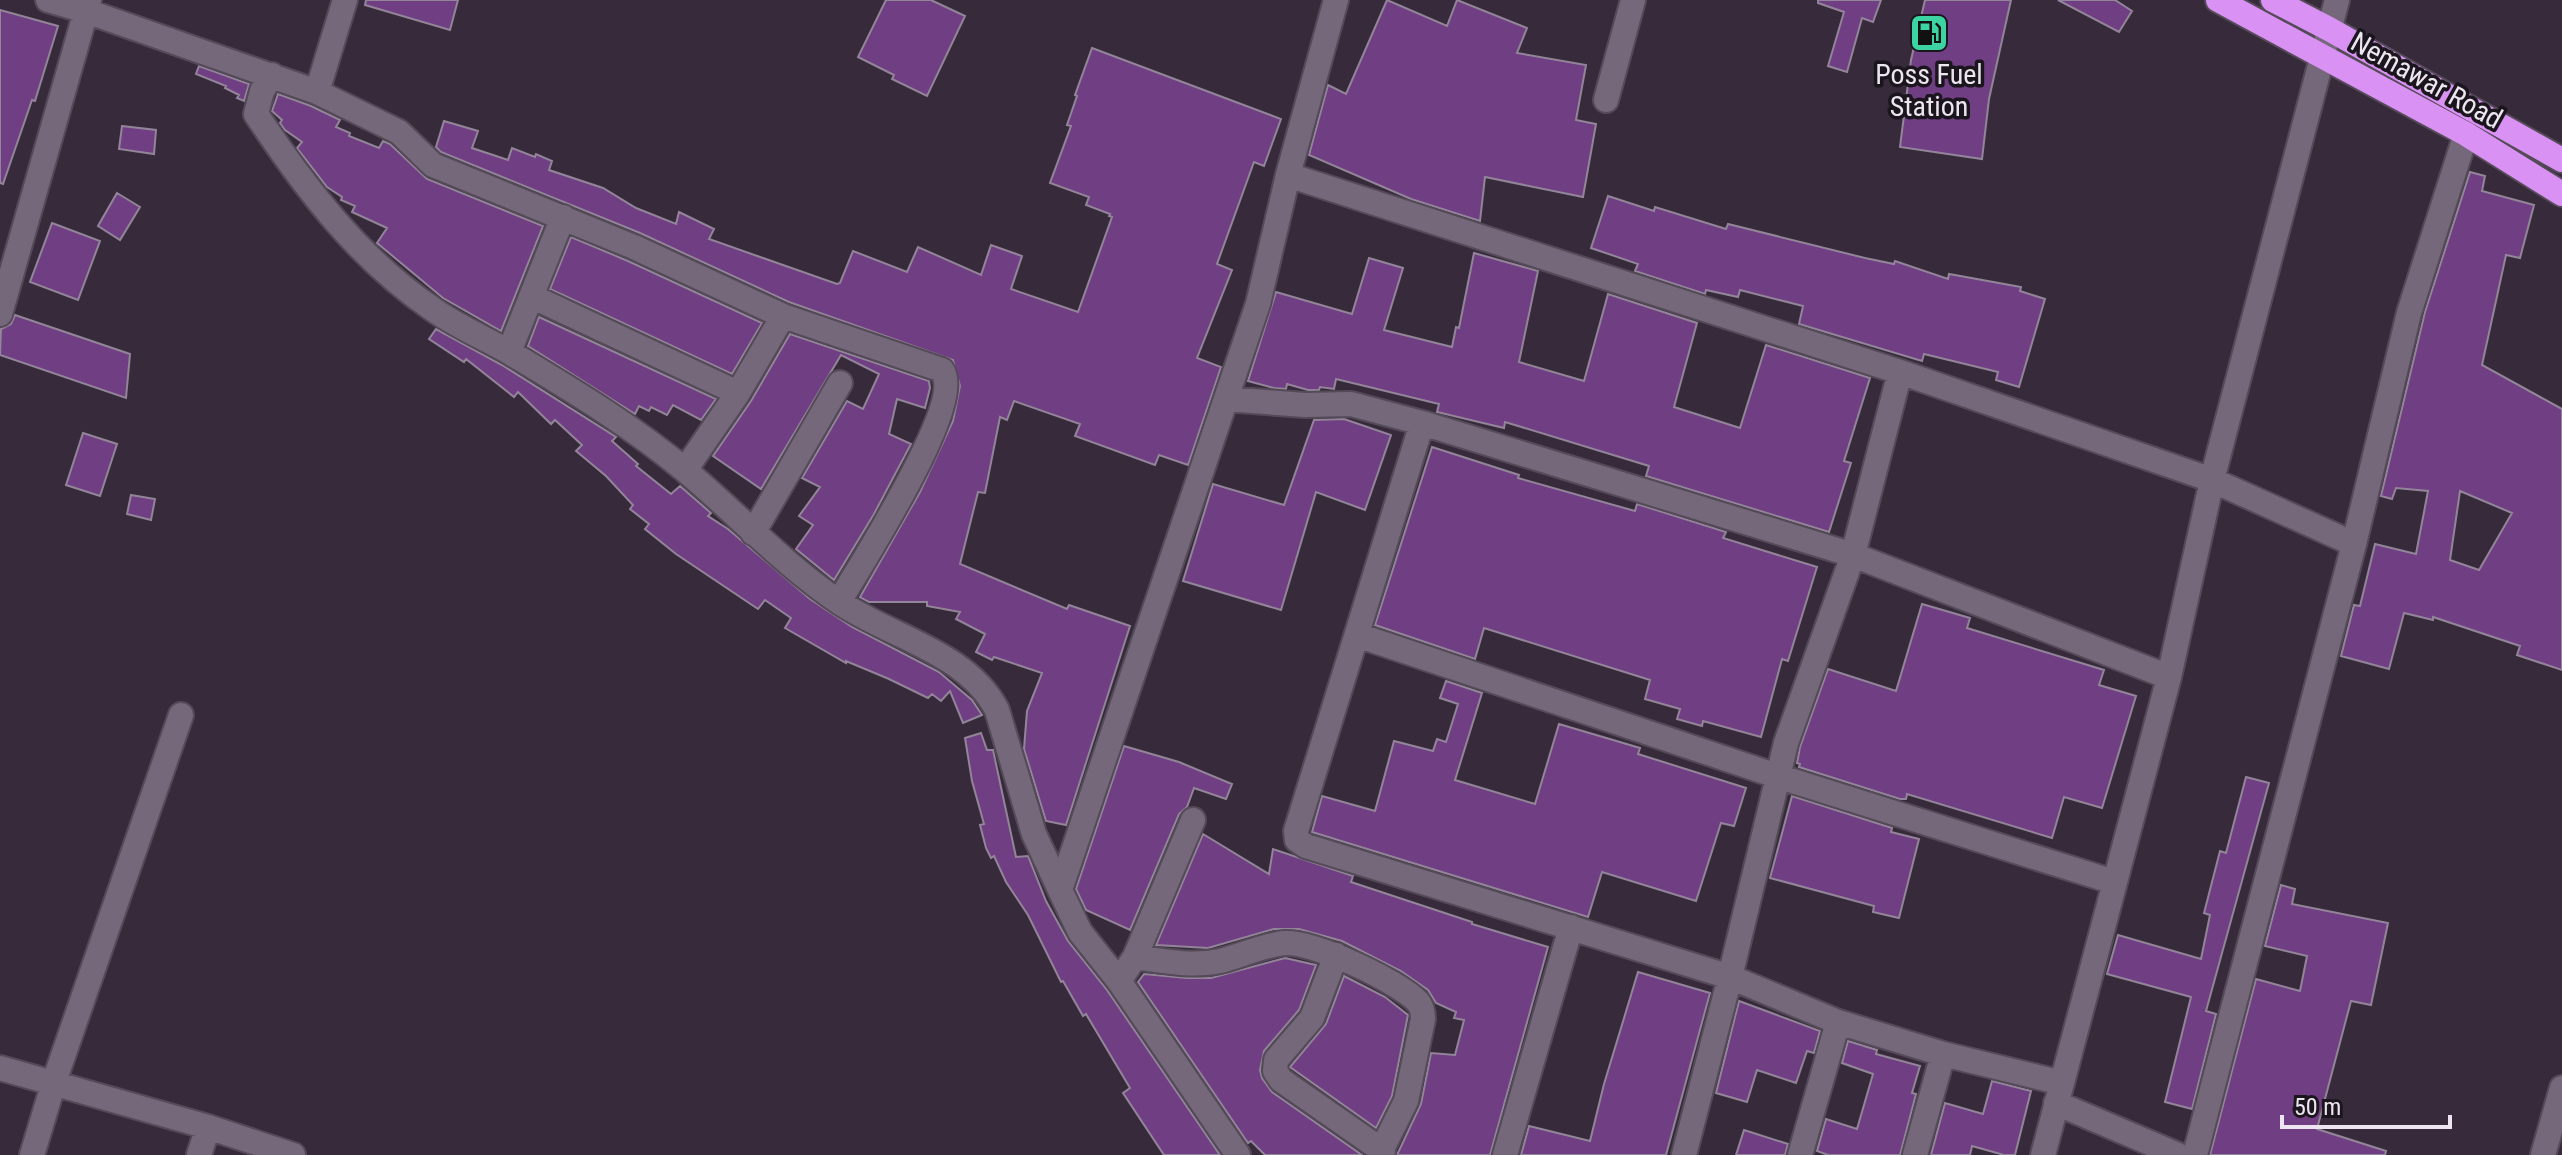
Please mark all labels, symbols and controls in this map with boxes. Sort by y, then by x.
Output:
fuel station icon: Poss Fuel Station [1908,12,1950,54]
street label: Nemawar Road [2345,25,2508,136]
place label: Poss Fuel Station [1875,58,1983,123]
scale bar [2282,1079,2450,1129]
text: 50 m [2294,1093,2341,1121]

